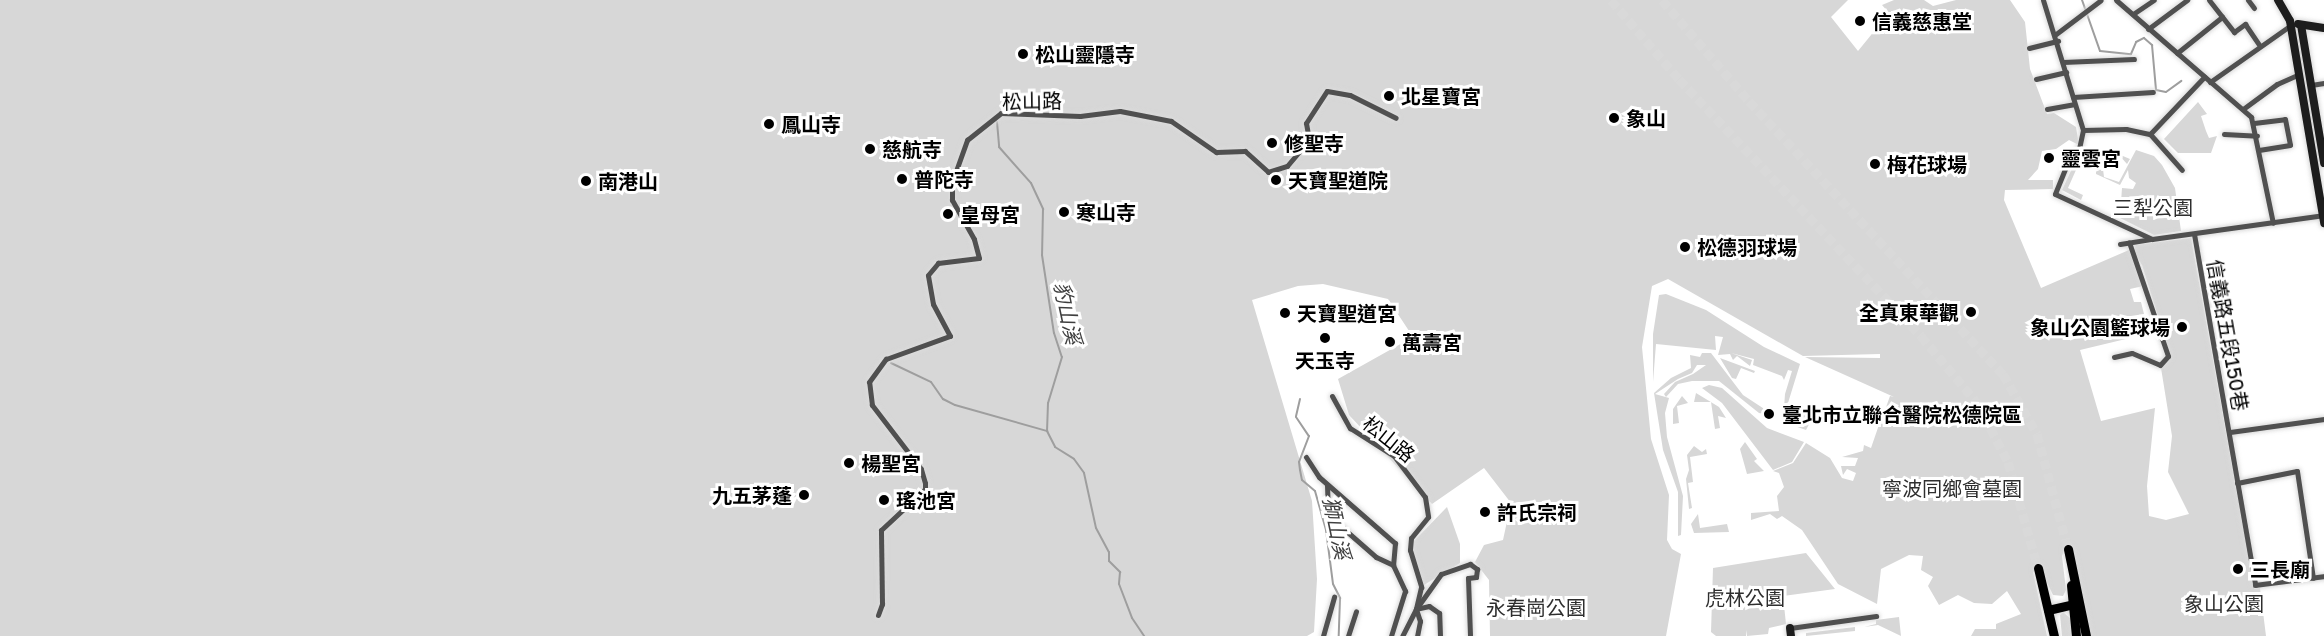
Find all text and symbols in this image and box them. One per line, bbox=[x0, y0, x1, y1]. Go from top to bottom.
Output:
place label: 信義慈惠堂 bbox=[1872, 9, 1972, 33]
marker: 信義慈惠堂 bbox=[1853, 14, 1867, 28]
place label: 松山靈隱寺 bbox=[1035, 42, 1135, 66]
marker: 松山靈隱寺 bbox=[1016, 47, 1030, 61]
place label: 北星寶宮 bbox=[1401, 84, 1481, 108]
street label: 松山路 bbox=[1002, 88, 1062, 114]
marker: 北星寶宮 bbox=[1382, 89, 1396, 103]
place label: 象山 bbox=[1626, 106, 1666, 130]
marker: 象山 bbox=[1607, 111, 1621, 125]
place label: 鳳山寺 bbox=[781, 112, 841, 136]
marker: 鳳山寺 bbox=[762, 117, 776, 131]
place label: 修聖寺 bbox=[1284, 131, 1344, 155]
marker: 修聖寺 bbox=[1265, 136, 1279, 150]
place label: 慈航寺 bbox=[882, 137, 942, 161]
marker: 慈航寺 bbox=[863, 142, 877, 156]
place label: 靈雲宮 bbox=[2061, 146, 2121, 170]
marker: 靈雲宮 bbox=[2042, 151, 2056, 165]
place label: 梅花球場 bbox=[1887, 152, 1967, 176]
marker: 梅花球場 bbox=[1868, 157, 1882, 171]
place label: 普陀寺 bbox=[914, 167, 974, 191]
place label: 天寶聖道院 bbox=[1288, 168, 1388, 192]
place label: 南港山 bbox=[598, 169, 658, 193]
marker: 普陀寺 bbox=[895, 172, 909, 186]
marker: 天寶聖道院 bbox=[1269, 173, 1283, 187]
marker: 南港山 bbox=[579, 174, 593, 188]
park label: 三犁公園 bbox=[2113, 195, 2193, 219]
place label: 寒山寺 bbox=[1076, 200, 1136, 224]
place label: 皇母宮 bbox=[960, 202, 1020, 226]
marker: 寒山寺 bbox=[1057, 205, 1071, 219]
marker: 皇母宮 bbox=[941, 207, 955, 221]
place label: 松德羽球場 bbox=[1697, 235, 1797, 259]
marker: 松德羽球場 bbox=[1678, 240, 1692, 254]
street label: 信義路五段150巷 bbox=[2203, 257, 2253, 413]
water label: 豹山溪 bbox=[1049, 280, 1087, 346]
place label: 全真東華觀 bbox=[1859, 300, 1959, 324]
place label: 天寶聖道宮 bbox=[1297, 301, 1397, 325]
marker: 全真東華觀 bbox=[1964, 305, 1978, 319]
marker: 天寶聖道宮 bbox=[1278, 306, 1292, 320]
place label: 象山公園籃球場 bbox=[2030, 315, 2170, 339]
marker: 象山公園籃球場 bbox=[2175, 320, 2189, 334]
place label: 萬壽宮 bbox=[1402, 330, 1462, 354]
marker: 天玉寺 bbox=[1318, 331, 1332, 345]
marker: 萬壽宮 bbox=[1383, 335, 1397, 349]
place label: 天玉寺 bbox=[1295, 348, 1355, 372]
place label: 臺北市立聯合醫院松德院區 bbox=[1782, 402, 2022, 426]
marker: 臺北市立聯合醫院松德院區 bbox=[1760, 405, 1778, 423]
street label: 松山路 bbox=[1358, 411, 1420, 467]
place label: 楊聖宮 bbox=[861, 451, 921, 475]
marker: 楊聖宮 bbox=[842, 456, 856, 470]
park label: 寧波同鄉會墓園 bbox=[1882, 476, 2022, 500]
place label: 九五茅蓬 bbox=[712, 483, 792, 507]
marker: 九五茅蓬 bbox=[797, 488, 811, 502]
place label: 瑤池宮 bbox=[896, 488, 956, 512]
marker: 瑤池宮 bbox=[877, 493, 891, 507]
water label: 獅山溪 bbox=[1318, 495, 1356, 561]
place label: 許氏宗祠 bbox=[1497, 500, 1577, 524]
marker: 許氏宗祠 bbox=[1478, 505, 1492, 519]
place label: 三長廟 bbox=[2250, 557, 2310, 581]
marker: 三長廟 bbox=[2231, 562, 2245, 576]
park label: 虎林公園 bbox=[1705, 585, 1785, 609]
park label: 象山公園 bbox=[2184, 591, 2264, 615]
park label: 永春崗公園 bbox=[1486, 595, 1586, 619]

